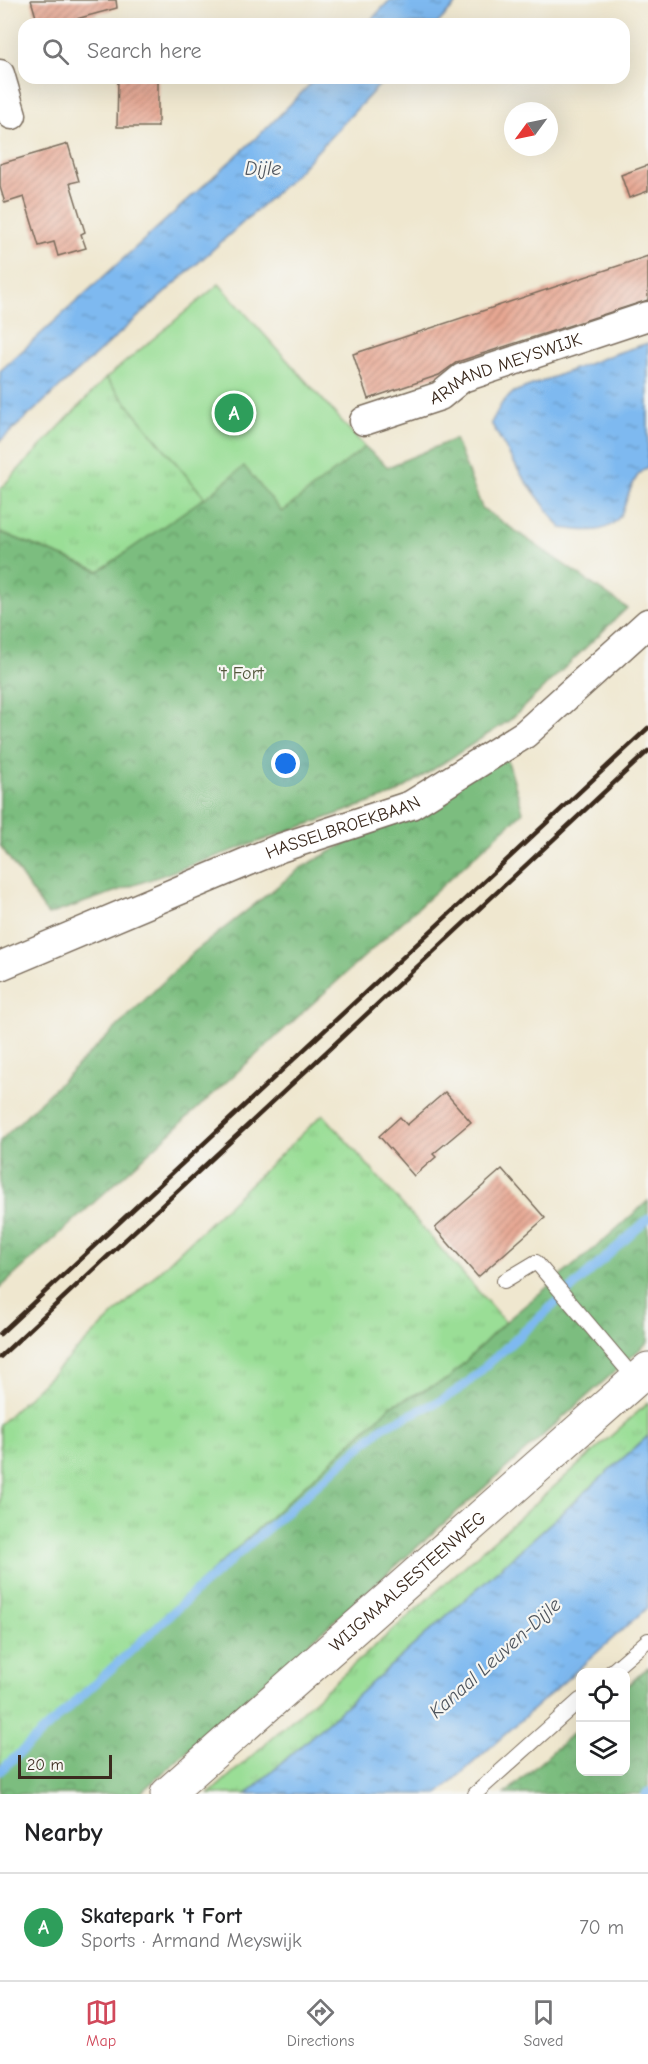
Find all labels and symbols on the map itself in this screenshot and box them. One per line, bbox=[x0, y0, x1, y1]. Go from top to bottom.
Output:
north arrow bbox=[504, 102, 558, 156]
water label: Dijle bbox=[245, 157, 281, 180]
street label: ARMAND MEYSWIJK bbox=[427, 328, 584, 409]
pin: A bbox=[214, 390, 254, 436]
park label: 't Fort bbox=[218, 663, 265, 684]
your location bbox=[271, 749, 300, 778]
street label: HASSELBROEKBAAN bbox=[262, 791, 424, 863]
street label: WIJGMAALSESTEENWEG bbox=[325, 1507, 490, 1656]
water label: Kanaal Leuven-Dijle bbox=[425, 1593, 565, 1723]
scale bar bbox=[18, 1752, 112, 1780]

